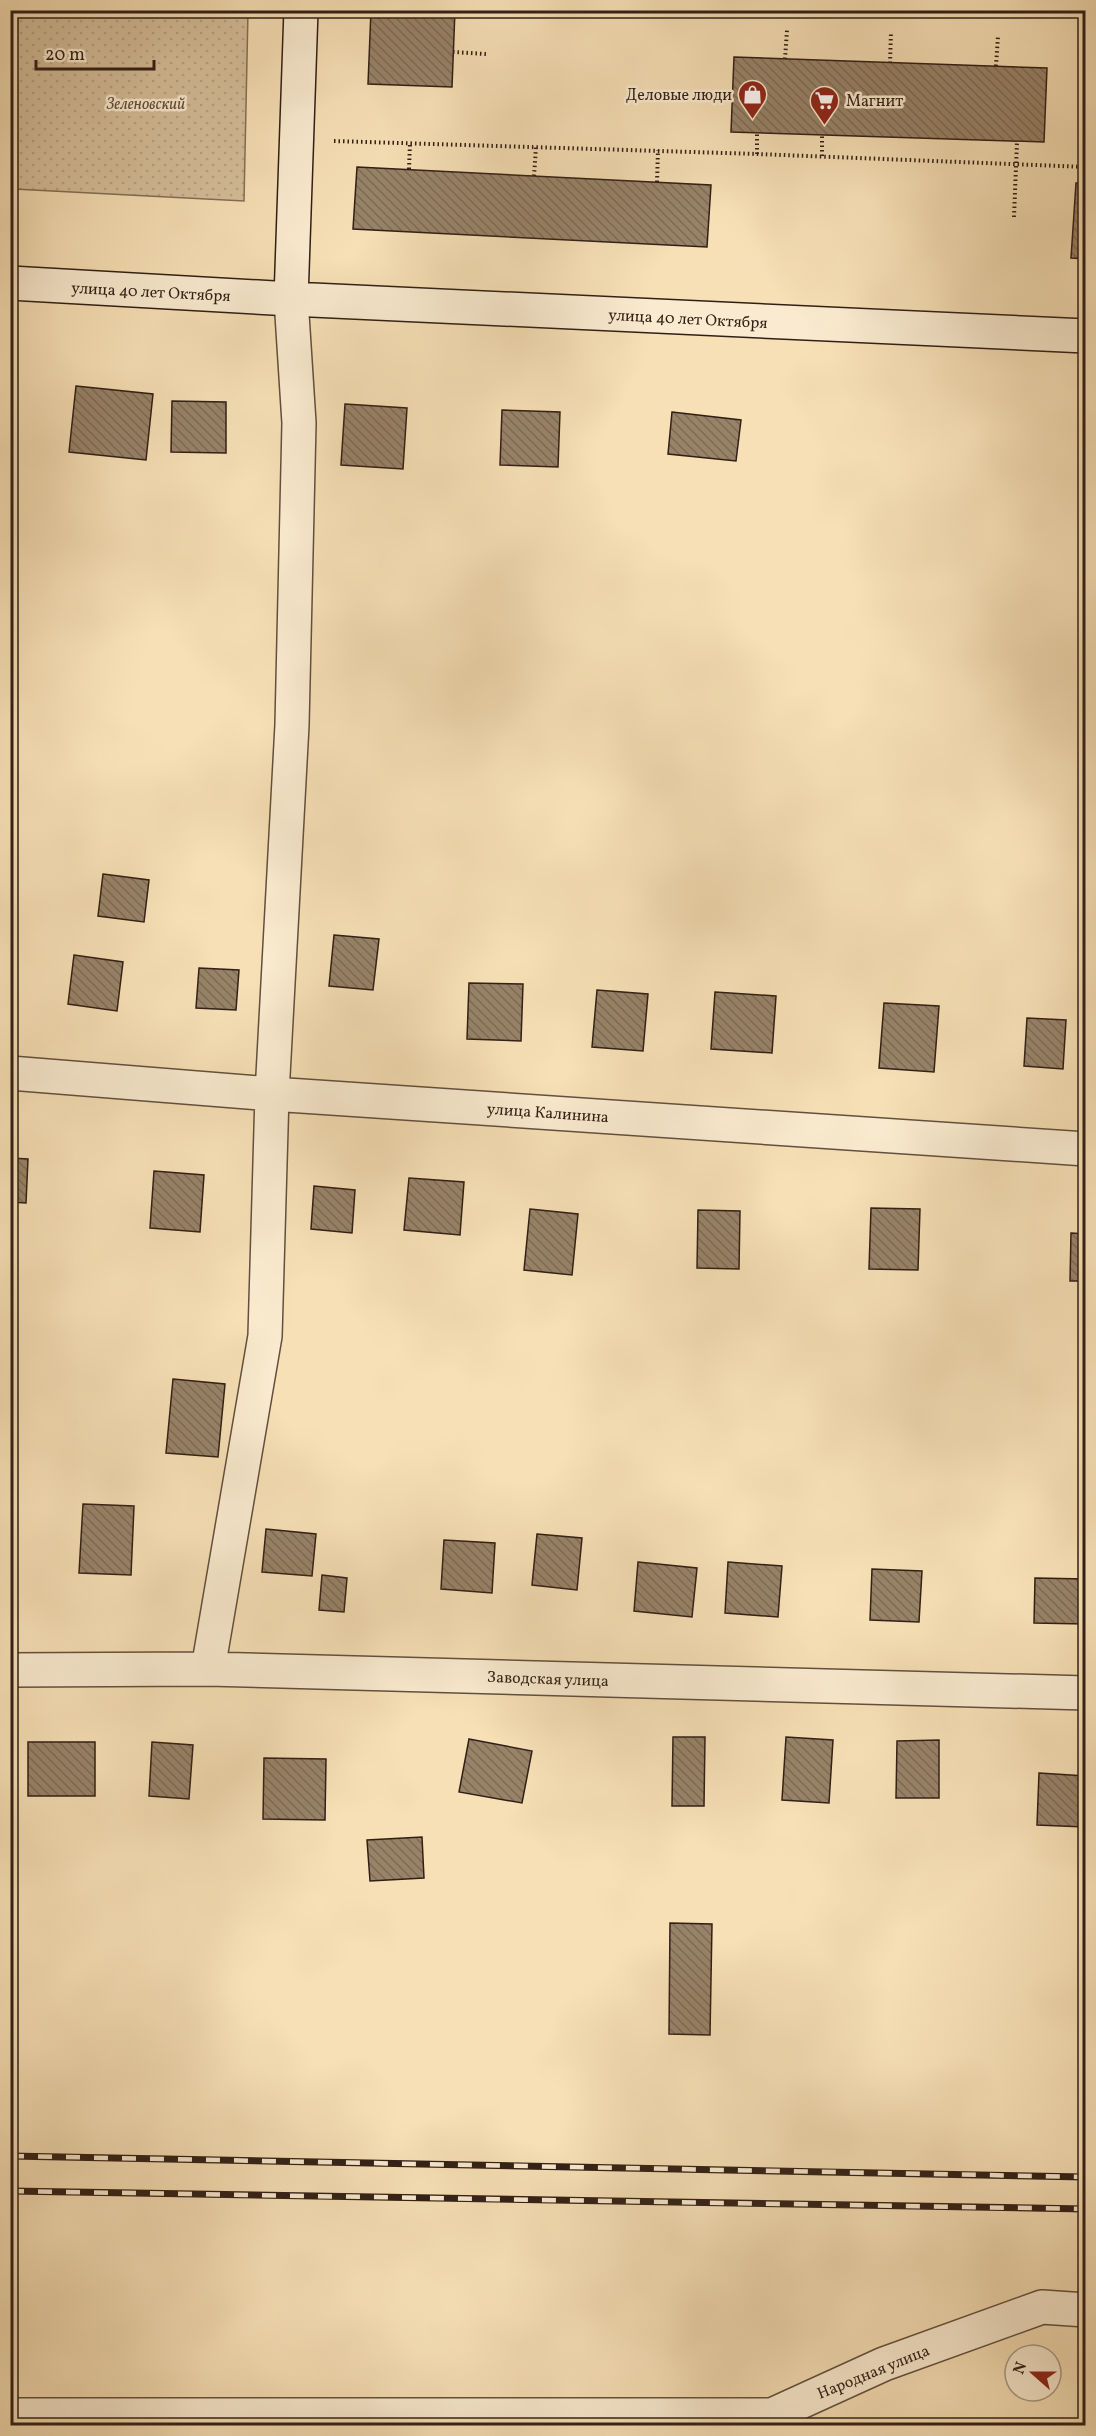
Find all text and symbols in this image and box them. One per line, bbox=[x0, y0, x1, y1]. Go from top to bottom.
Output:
scale bar bbox=[36, 33, 154, 71]
text: 20 m bbox=[45, 43, 85, 68]
shop icon: Деловые люди bbox=[737, 78, 769, 120]
supermarket icon: Магнит bbox=[809, 84, 841, 126]
place label: Деловые люди bbox=[626, 85, 732, 107]
place label: Магнит bbox=[846, 91, 903, 113]
park label: Зеленовский bbox=[106, 94, 185, 116]
street label: улица 40 лет Октября bbox=[71, 278, 231, 308]
street label: улица 40 лет Октября bbox=[608, 305, 768, 335]
street label: улица Калинина bbox=[486, 1099, 610, 1129]
street label: Заводская улица bbox=[487, 1667, 609, 1693]
street label: Народная улица bbox=[814, 2340, 933, 2405]
north arrow bbox=[1003, 2343, 1063, 2403]
text: N bbox=[1009, 2359, 1033, 2378]

